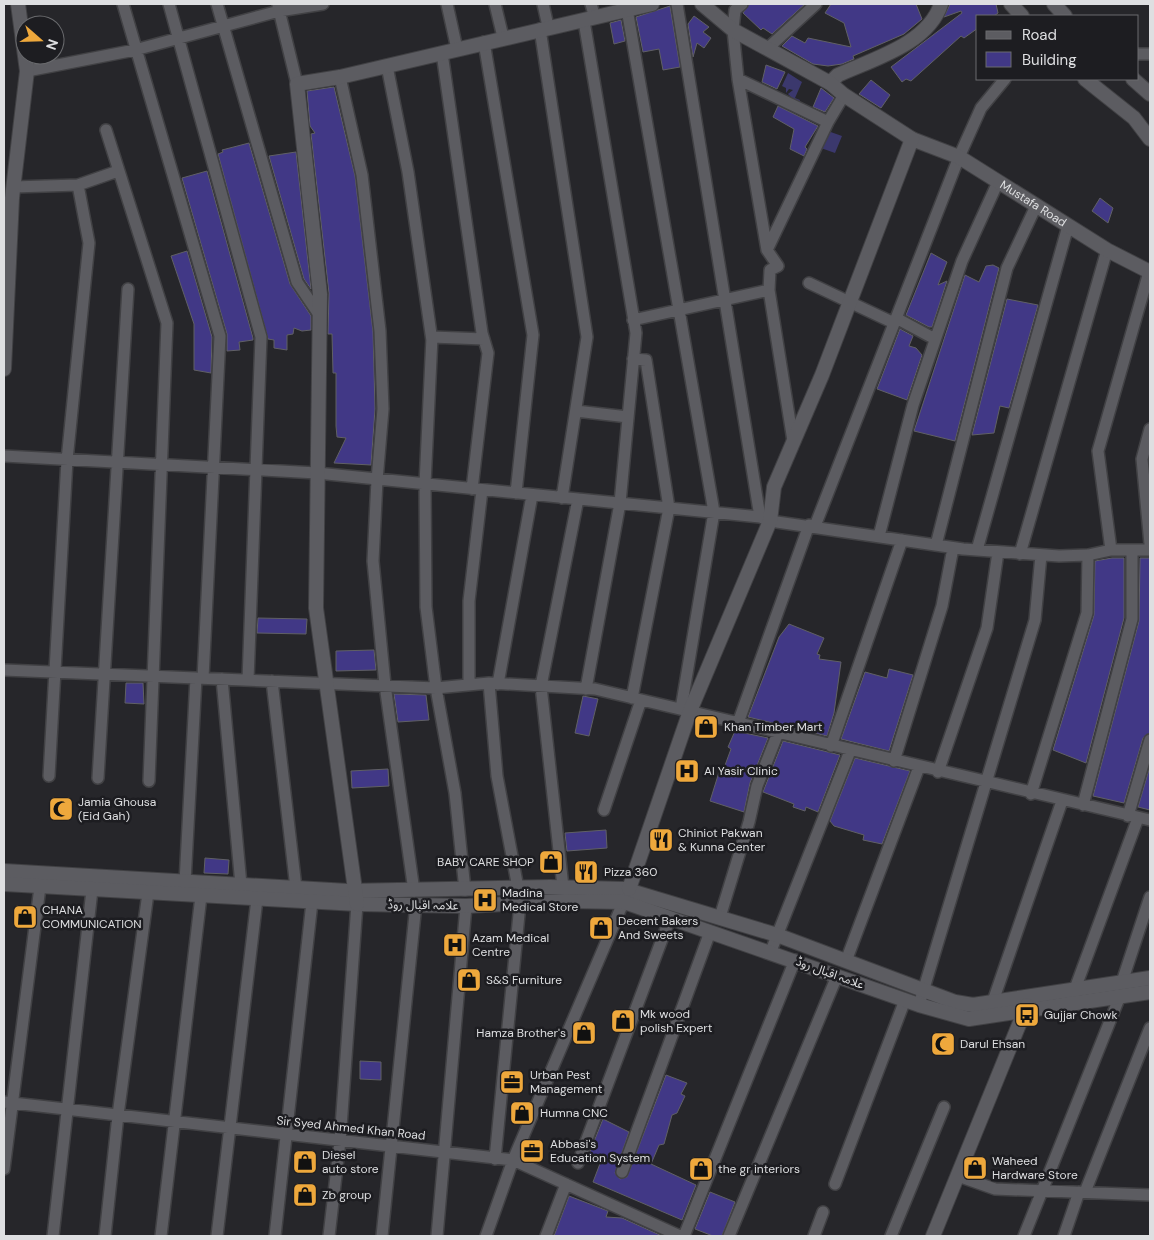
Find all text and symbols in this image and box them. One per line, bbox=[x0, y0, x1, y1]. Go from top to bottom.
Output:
north arrow bbox=[15, 15, 65, 65]
legend bbox=[976, 15, 1139, 80]
text: Road bbox=[1022, 25, 1057, 45]
text: N bbox=[42, 37, 62, 52]
text: Building bbox=[1022, 50, 1077, 70]
street label: Mustafa Road bbox=[997, 177, 1069, 231]
shop icon: Khan Timber Mart bbox=[693, 714, 719, 740]
place label: Khan Timber Mart bbox=[724, 719, 823, 735]
hospital icon: Al Yasir Clinic bbox=[674, 758, 700, 784]
place label: Al Yasir Clinic bbox=[704, 763, 778, 779]
place label: Jamia Ghousa (Eid Gah) bbox=[78, 794, 156, 824]
mosque icon: Jamia Ghousa (Eid Gah) bbox=[48, 796, 74, 822]
place label: Chiniot Pakwan & Kunna Center bbox=[678, 825, 766, 855]
restaurant icon: Chiniot Pakwan & Kunna Center bbox=[648, 827, 674, 853]
shop icon: BABY CARE SHOP bbox=[538, 849, 564, 875]
place label: BABY CARE SHOP bbox=[437, 854, 534, 870]
restaurant icon: Pizza 360 bbox=[573, 859, 599, 885]
place label: Pizza 360 bbox=[604, 864, 657, 880]
place label: Madina Medical Store bbox=[502, 885, 578, 915]
hospital icon: Madina Medical Store bbox=[472, 887, 498, 913]
street label: علامہ اقبال روڈ bbox=[387, 896, 459, 914]
place label: CHANA COMMUNICATION bbox=[42, 902, 142, 932]
shop icon: CHANA COMMUNICATION bbox=[12, 904, 38, 930]
place label: Decent Bakers And Sweets bbox=[618, 913, 698, 943]
shop icon: Decent Bakers And Sweets bbox=[588, 915, 614, 941]
place label: Azam Medical Centre bbox=[472, 930, 549, 960]
hospital icon: Azam Medical Centre bbox=[442, 932, 468, 958]
street label: علامہ اقبال روڈ bbox=[794, 953, 866, 993]
shop icon: S&S Furniture bbox=[456, 967, 482, 993]
place label: S&S Furniture bbox=[486, 972, 562, 988]
bus stop icon: Gujjar Chowk bbox=[1014, 1002, 1040, 1028]
place label: Mk wood polish Expert bbox=[640, 1006, 713, 1036]
place label: Gujjar Chowk bbox=[1044, 1007, 1118, 1023]
shop icon: Mk wood polish Expert bbox=[610, 1008, 636, 1034]
shop icon: Hamza Brother's bbox=[571, 1020, 597, 1046]
place label: Hamza Brother's bbox=[476, 1025, 566, 1041]
mosque icon: Darul Ehsan bbox=[930, 1031, 956, 1057]
place label: Darul Ehsan bbox=[960, 1036, 1025, 1052]
place label: Urban Pest Management bbox=[530, 1067, 603, 1097]
office icon: Urban Pest Management bbox=[499, 1069, 525, 1095]
shop icon: Humna CNC bbox=[509, 1100, 535, 1126]
place label: Humna CNC bbox=[540, 1105, 608, 1121]
street label: Sir Syed Ahmed Khan Road bbox=[276, 1112, 426, 1144]
place label: Abbasi's Education System bbox=[550, 1136, 650, 1166]
office icon: Abbasi's Education System bbox=[519, 1138, 545, 1164]
place label: Diesel auto store bbox=[322, 1147, 379, 1177]
shop icon: Diesel auto store bbox=[292, 1149, 318, 1175]
place label: Waheed Hardware Store bbox=[992, 1153, 1078, 1183]
shop icon: Waheed Hardware Store bbox=[962, 1155, 988, 1181]
shop icon: the gr interiors bbox=[688, 1156, 714, 1182]
place label: the gr interiors bbox=[718, 1161, 800, 1177]
shop icon: Zb group bbox=[292, 1182, 318, 1208]
place label: Zb group bbox=[322, 1187, 372, 1203]

